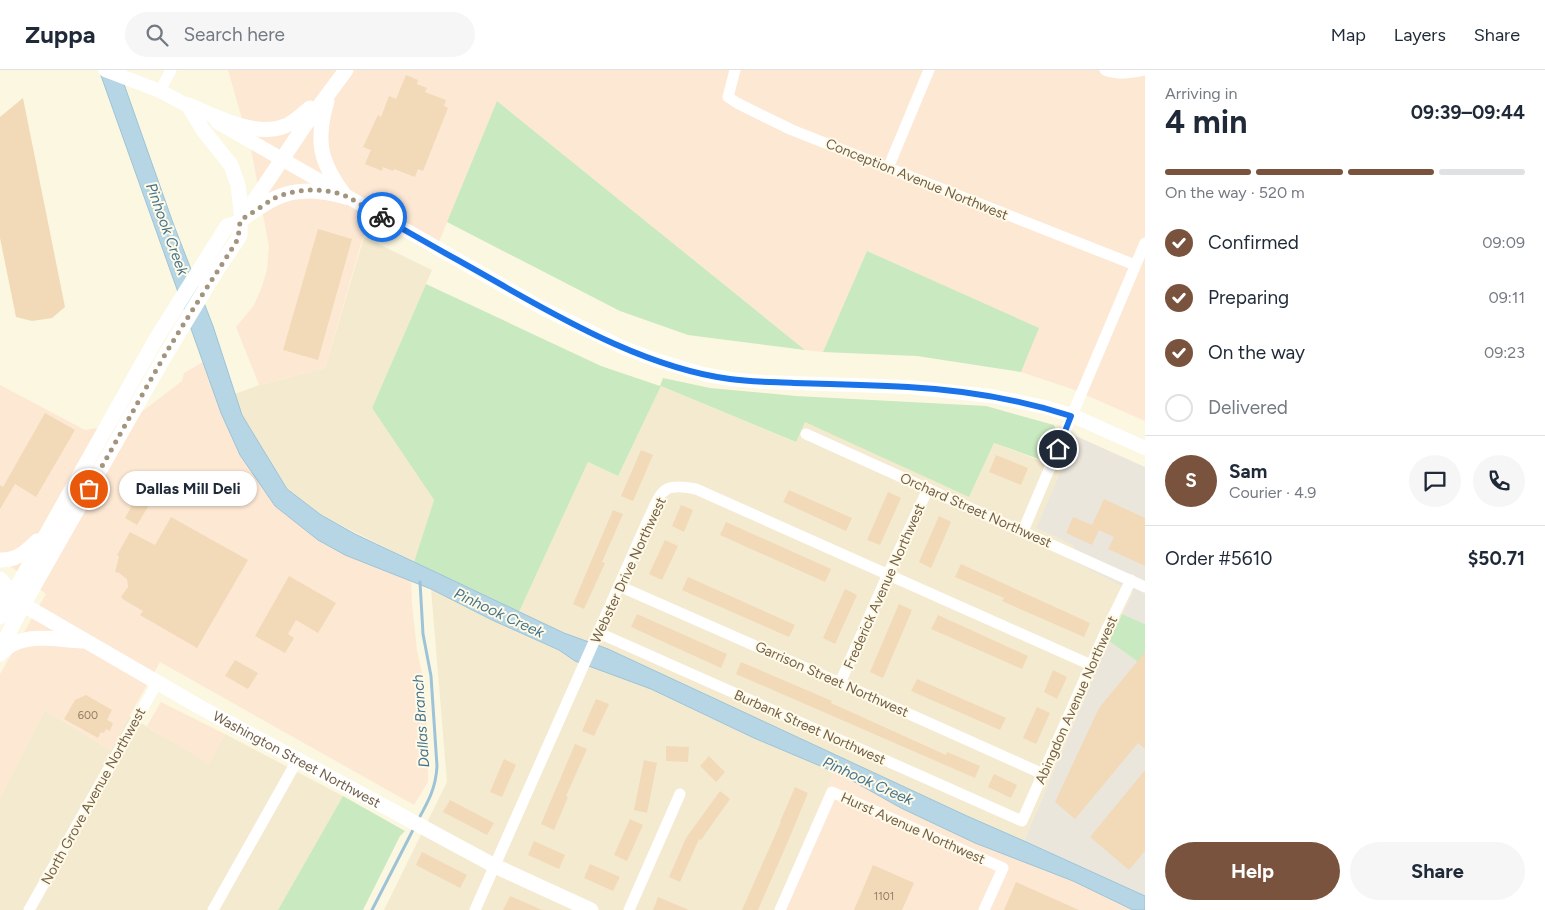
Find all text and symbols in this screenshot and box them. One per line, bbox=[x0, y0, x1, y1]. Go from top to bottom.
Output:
search box bbox=[125, 12, 475, 57]
text: Zuppa bbox=[25, 20, 95, 49]
icon: search bbox=[143, 21, 171, 49]
text: Search here bbox=[183, 23, 285, 46]
text: Map bbox=[1331, 24, 1366, 46]
text: Layers bbox=[1394, 24, 1446, 46]
text: Share bbox=[1474, 24, 1520, 46]
text: Arriving in bbox=[1165, 84, 1237, 103]
text: 09:39–09:44 bbox=[1411, 101, 1525, 124]
text: 4 min bbox=[1165, 103, 1247, 141]
street label: Conception Avenue Northwest bbox=[823, 135, 1010, 224]
water label: Pinhook Creek bbox=[142, 180, 192, 278]
text: On the way · 520 m bbox=[1165, 183, 1305, 202]
courier bbox=[357, 192, 407, 242]
icon: bike bbox=[368, 203, 396, 231]
icon: check bbox=[1165, 229, 1193, 257]
text: Confirmed bbox=[1208, 231, 1299, 254]
text: 09:09 bbox=[1482, 233, 1525, 252]
icon: check bbox=[1165, 284, 1193, 312]
text: Preparing bbox=[1208, 286, 1289, 309]
text: 09:11 bbox=[1488, 288, 1525, 307]
icon: check bbox=[1165, 339, 1193, 367]
text: On the way bbox=[1208, 341, 1305, 364]
text: 09:23 bbox=[1484, 343, 1525, 362]
text: Delivered bbox=[1208, 396, 1288, 419]
pin bbox=[1037, 428, 1079, 470]
icon: home bbox=[1044, 435, 1072, 463]
button: chat bbox=[1409, 455, 1461, 507]
button: phone bbox=[1473, 455, 1525, 507]
text: Sam bbox=[1229, 460, 1267, 483]
pin bbox=[68, 468, 110, 510]
street label: Orchard Street Northwest bbox=[897, 469, 1054, 552]
text: S bbox=[1185, 469, 1197, 492]
callout: Dallas Mill Deli bbox=[119, 472, 256, 506]
icon: bag bbox=[75, 475, 103, 503]
text: Dallas Mill Deli bbox=[135, 479, 241, 498]
text: Courier · 4.9 bbox=[1229, 483, 1316, 502]
street label: Webster Drive Northwest bbox=[587, 495, 670, 646]
street label: Frederick Avenue Northwest bbox=[840, 501, 929, 672]
text: Order #5610 bbox=[1165, 547, 1272, 570]
text: $50.71 bbox=[1468, 547, 1525, 570]
water label: Pinhook Creek bbox=[451, 584, 547, 642]
street label: Abingdon Avenue Northwest bbox=[1032, 613, 1121, 787]
street label: Garrison Street Northwest bbox=[753, 638, 911, 721]
water label: Dallas Branch bbox=[409, 674, 433, 768]
street label: Burbank Street Northwest bbox=[731, 686, 888, 769]
street label: North Grove Avenue Northwest bbox=[38, 705, 149, 888]
street label: Washington Street Northwest bbox=[210, 708, 383, 812]
house number: 600 bbox=[78, 709, 98, 722]
water label: Pinhook Creek bbox=[820, 753, 917, 809]
street label: Hurst Avenue Northwest bbox=[838, 789, 988, 868]
button: Help bbox=[1165, 842, 1340, 900]
button: Share bbox=[1350, 842, 1525, 900]
house number: 1101 bbox=[874, 890, 894, 903]

